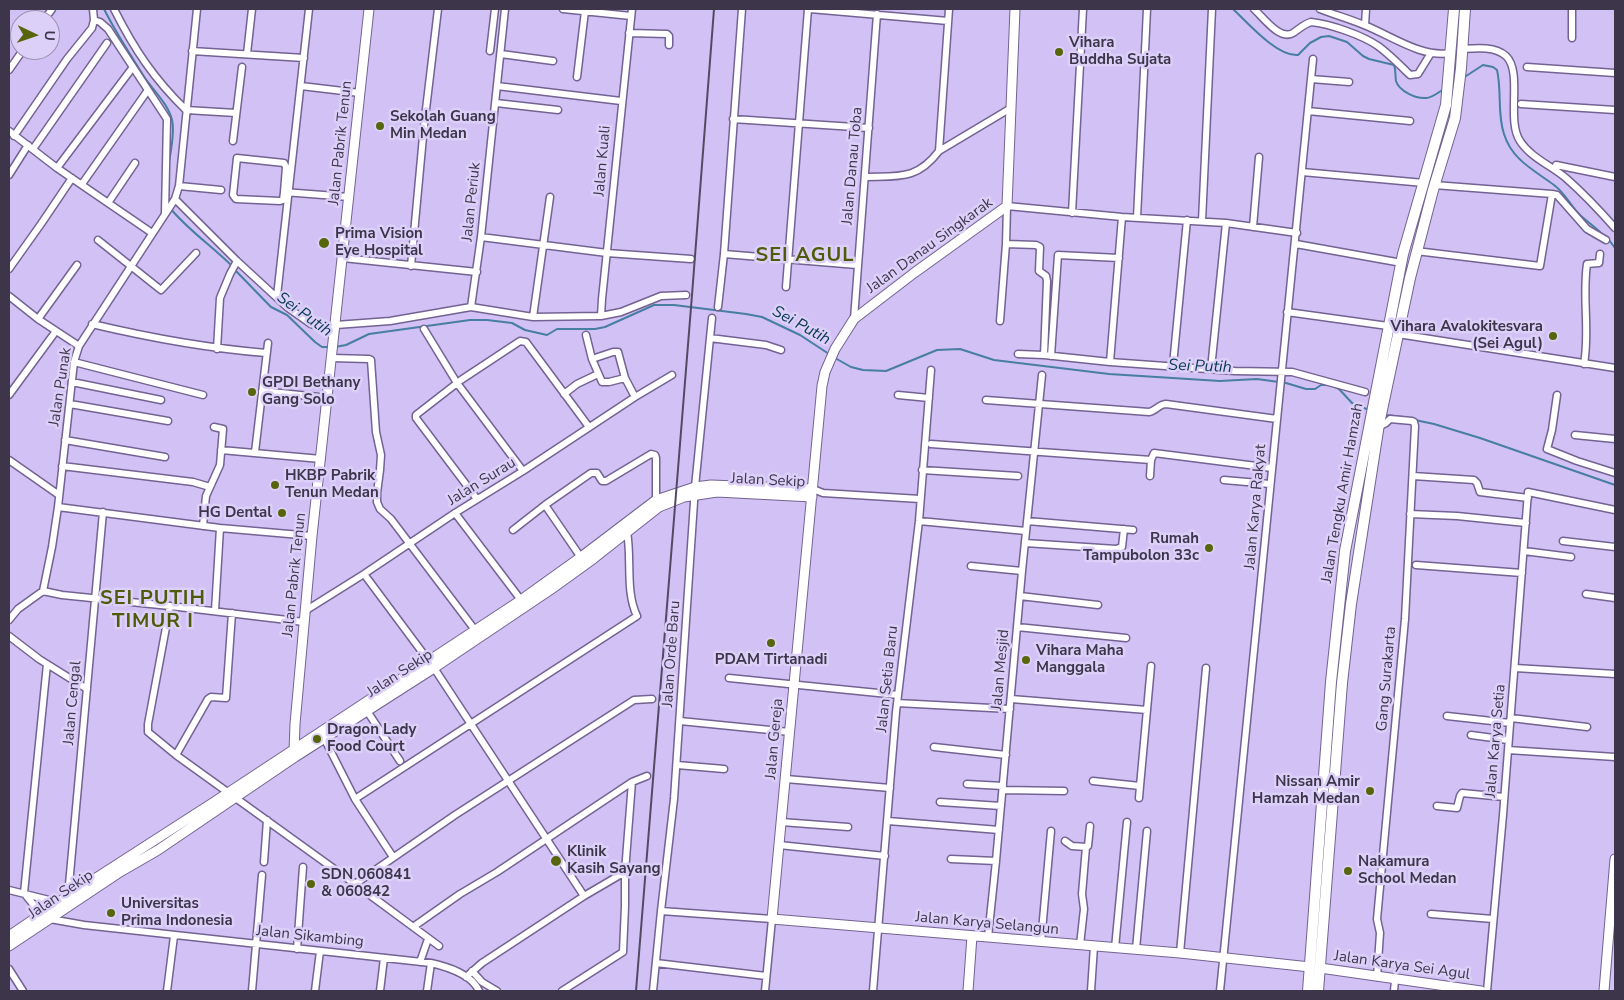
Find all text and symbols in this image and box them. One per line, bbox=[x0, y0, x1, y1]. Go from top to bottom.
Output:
north arrow bbox=[10, 10, 60, 60]
text: U bbox=[40, 30, 59, 41]
place label: Vihara Buddha Sujata bbox=[1069, 34, 1171, 69]
marker: Vihara Buddha Sujata bbox=[1053, 46, 1065, 58]
street label: Jalan Pabrik Tenun bbox=[326, 80, 356, 206]
street label: Jalan Danau Toba bbox=[839, 106, 867, 226]
place label: Sekolah Guang Min Medan bbox=[390, 108, 496, 143]
marker: Sekolah Guang Min Medan bbox=[374, 120, 386, 132]
street label: Jalan Kuali bbox=[591, 125, 615, 197]
street label: Jalan Periuk bbox=[459, 162, 485, 242]
street label: Jalan Danau Singkarak bbox=[863, 194, 997, 298]
place label: Prima Vision Eye Hospital bbox=[335, 225, 423, 260]
marker: Prima Vision Eye Hospital bbox=[317, 236, 331, 250]
district label: SEI AGUL bbox=[755, 244, 855, 268]
water label: Sei Putih bbox=[273, 289, 335, 341]
water label: Sei Putih bbox=[769, 302, 833, 350]
place label: Vihara Avalokitesvara (Sei Agul) bbox=[1391, 318, 1543, 353]
marker: Vihara Avalokitesvara (Sei Agul) bbox=[1547, 330, 1559, 342]
street label: Jalan Punak bbox=[46, 346, 76, 428]
water label: Sei Putih bbox=[1168, 356, 1232, 378]
place label: GPDI Bethany Gang Solo bbox=[262, 374, 360, 409]
marker: GPDI Bethany Gang Solo bbox=[246, 386, 258, 398]
street label: Jalan Tengku Amir Hamzah bbox=[1318, 402, 1368, 584]
street label: Jalan Karya Rakyat bbox=[1242, 443, 1270, 571]
street label: Jalan Surau bbox=[445, 454, 519, 510]
place label: HKBP Pabrik Tenun Medan bbox=[285, 467, 379, 502]
street label: Jalan Sekip bbox=[730, 470, 806, 492]
marker: HKBP Pabrik Tenun Medan bbox=[269, 479, 281, 491]
place label: HG Dental bbox=[198, 504, 272, 522]
marker: HG Dental bbox=[276, 507, 288, 519]
street label: Jalan Pabrik Tenun bbox=[280, 512, 310, 638]
place label: Rumah Tampubolon 33c bbox=[1083, 530, 1199, 565]
marker: Rumah Tampubolon 33c bbox=[1203, 542, 1215, 554]
district label: SEI PUTIH TIMUR I bbox=[99, 587, 207, 634]
street label: Jalan Orde Baru bbox=[659, 600, 685, 708]
street label: Jalan Setia Baru bbox=[873, 625, 903, 733]
street label: Gang Surakarta bbox=[1373, 626, 1401, 732]
street label: Jalan Mesjid bbox=[988, 629, 1014, 711]
marker: PDAM Tirtanadi bbox=[765, 637, 777, 649]
place label: Vihara Maha Manggala bbox=[1036, 642, 1124, 677]
street label: Jalan Sekip bbox=[364, 646, 436, 702]
place label: PDAM Tirtanadi bbox=[715, 651, 827, 669]
marker: Vihara Maha Manggala bbox=[1020, 654, 1032, 666]
street label: Jalan Cengal bbox=[60, 660, 86, 746]
street label: Jalan Karya Setia bbox=[1482, 683, 1510, 799]
street label: Jalan Gereja bbox=[762, 698, 788, 780]
place label: Dragon Lady Food Court bbox=[327, 721, 416, 756]
marker: Dragon Lady Food Court bbox=[311, 733, 323, 745]
place label: Nissan Amir Hamzah Medan bbox=[1252, 773, 1360, 808]
marker: Nissan Amir Hamzah Medan bbox=[1364, 785, 1376, 797]
place label: Klinik Kasih Sayang bbox=[567, 843, 661, 878]
place label: Nakamura School Medan bbox=[1358, 853, 1457, 888]
marker: Klinik Kasih Sayang bbox=[549, 854, 563, 868]
marker: Nakamura School Medan bbox=[1342, 865, 1354, 877]
place label: SDN 060841 & 060842 bbox=[321, 866, 411, 901]
street label: Jalan Sekip bbox=[25, 867, 97, 923]
marker: SDN 060841 & 060842 bbox=[305, 878, 317, 890]
place label: Universitas Prima Indonesia bbox=[121, 895, 233, 930]
marker: Universitas Prima Indonesia bbox=[105, 907, 117, 919]
street label: Jalan Karya Selangun bbox=[915, 909, 1059, 939]
street label: Jalan Sikambing bbox=[255, 922, 365, 952]
street label: Jalan Karya Sei Agul bbox=[1333, 948, 1471, 984]

